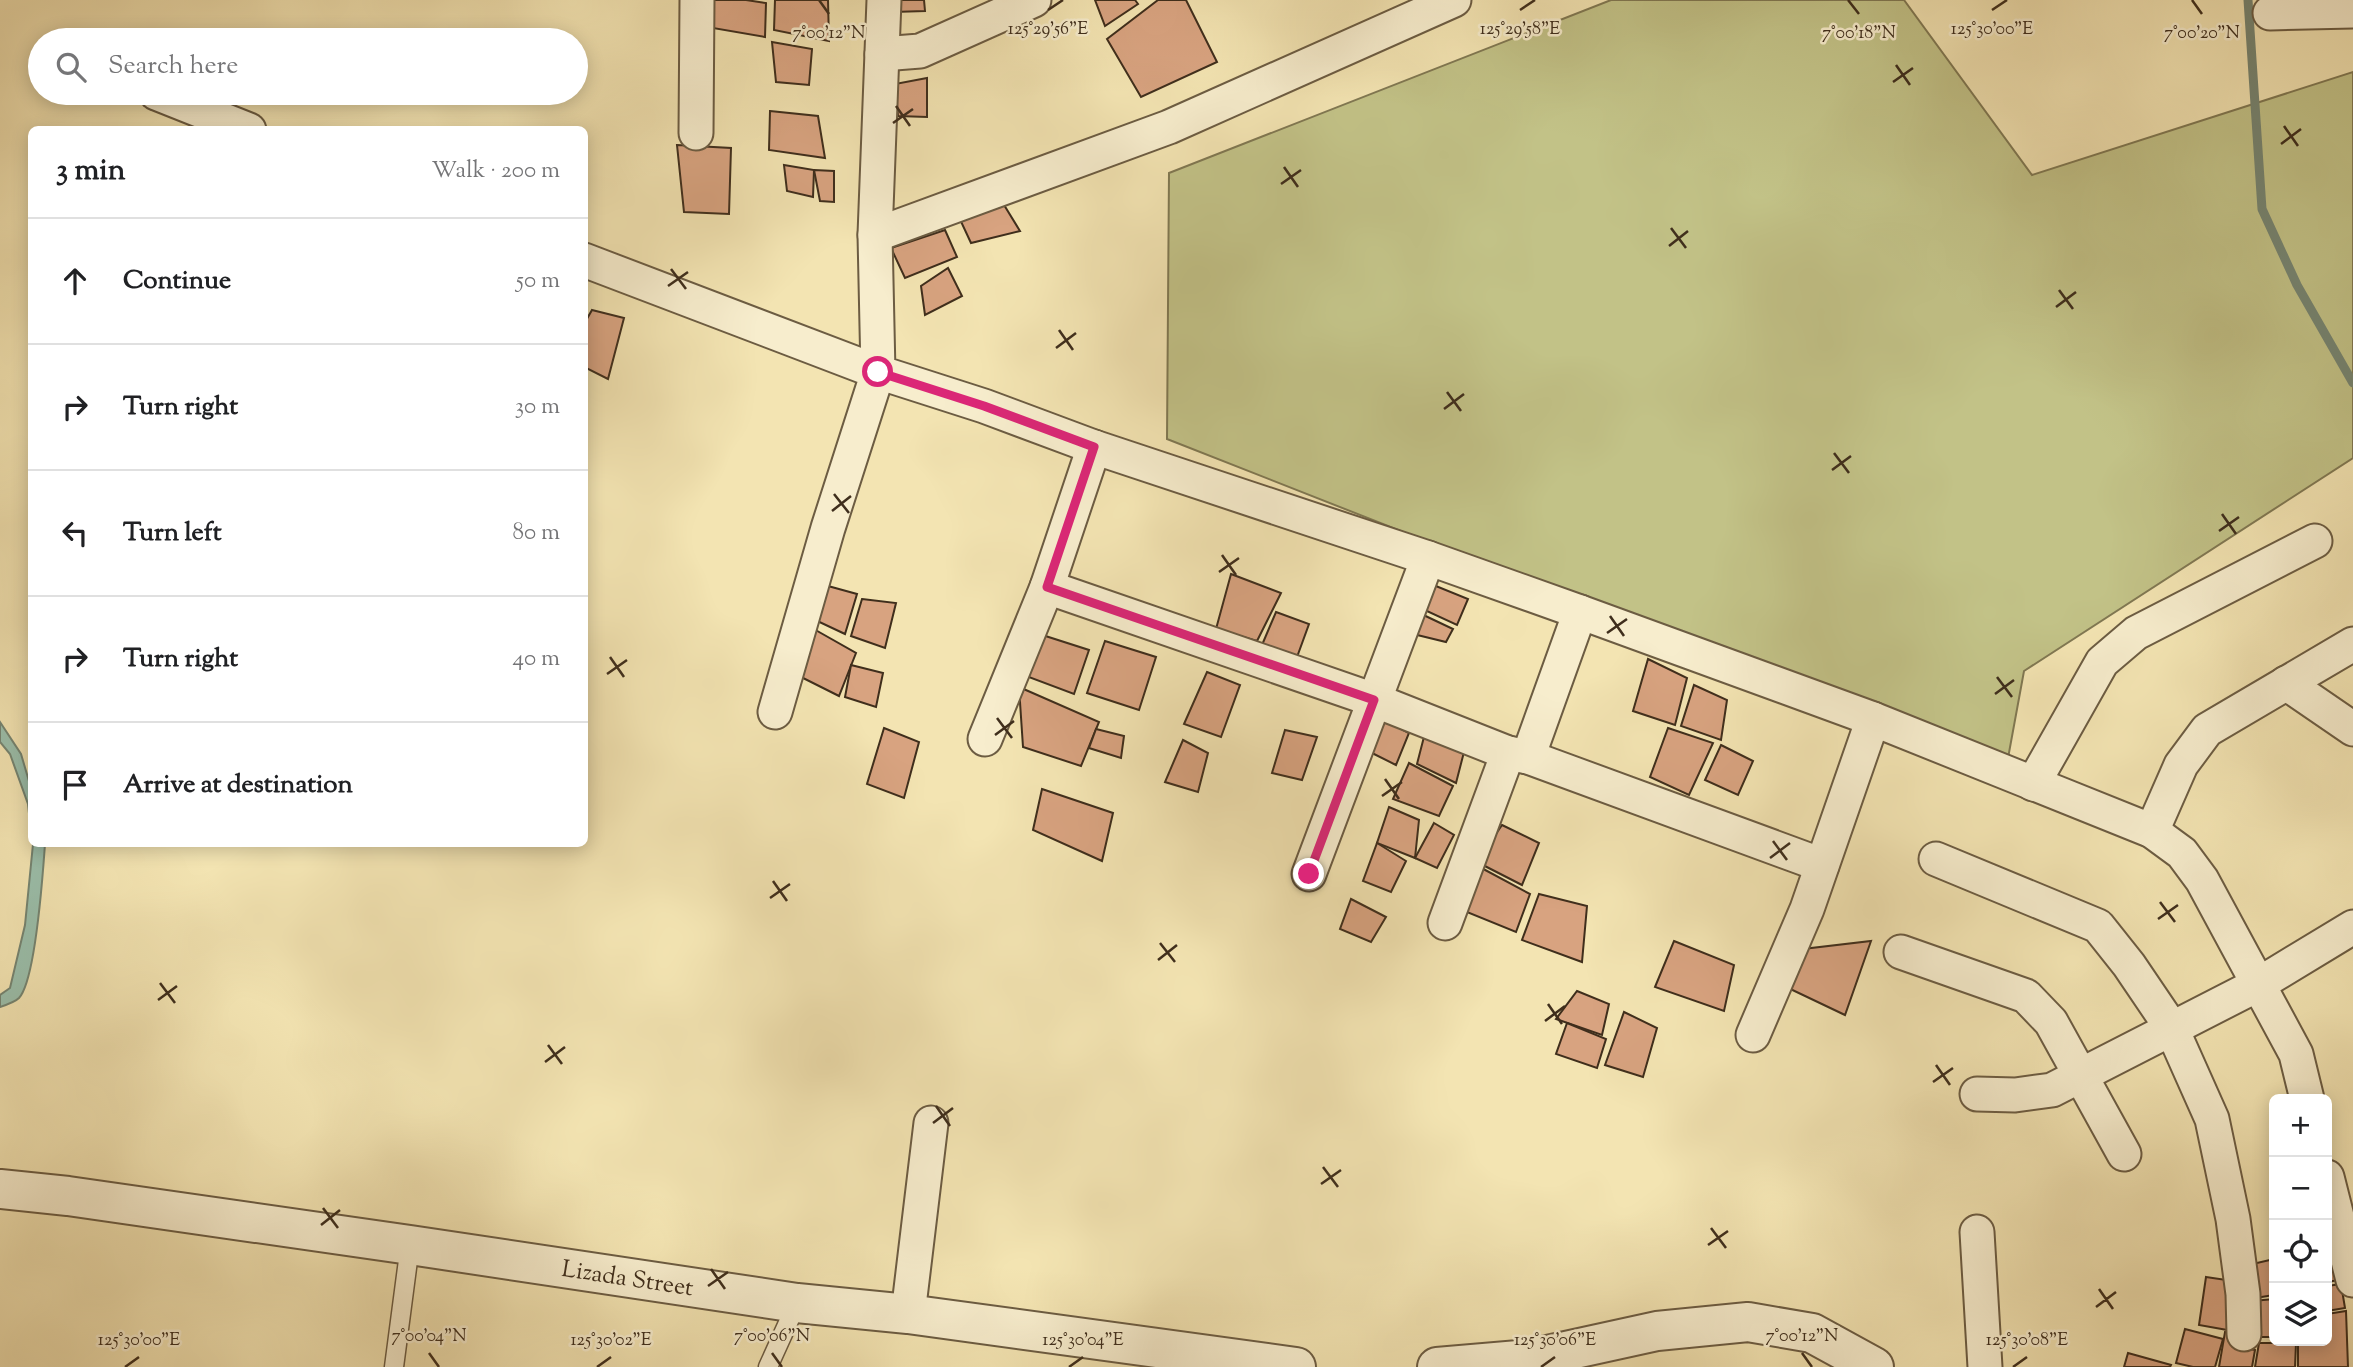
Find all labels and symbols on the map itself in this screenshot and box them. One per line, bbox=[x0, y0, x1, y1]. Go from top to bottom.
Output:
text: 125°29'56"E bbox=[1008, 17, 1088, 43]
text: 125°29'58"E bbox=[1480, 17, 1560, 43]
text: 125°30'00"E bbox=[1951, 17, 2033, 43]
text: 7°00'12"N bbox=[793, 21, 865, 47]
text: 7°00'18"N bbox=[1822, 21, 1896, 47]
text: 7°00'20"N bbox=[2164, 21, 2240, 47]
route start bbox=[862, 356, 893, 387]
route end bbox=[1293, 858, 1324, 889]
street label: Lizada Street bbox=[559, 1253, 696, 1306]
text: 7°00'04"N bbox=[391, 1324, 467, 1350]
text: 7°00'06"N bbox=[734, 1324, 810, 1350]
text: 7°00'12"N bbox=[1766, 1324, 1838, 1350]
text: 125°30'00"E bbox=[98, 1328, 180, 1354]
text: 125°30'02"E bbox=[570, 1328, 652, 1354]
text: 125°30'04"E bbox=[1042, 1328, 1124, 1354]
text: 125°30'06"E bbox=[1514, 1328, 1596, 1354]
text: 125°30'08"E bbox=[1986, 1328, 2068, 1354]

